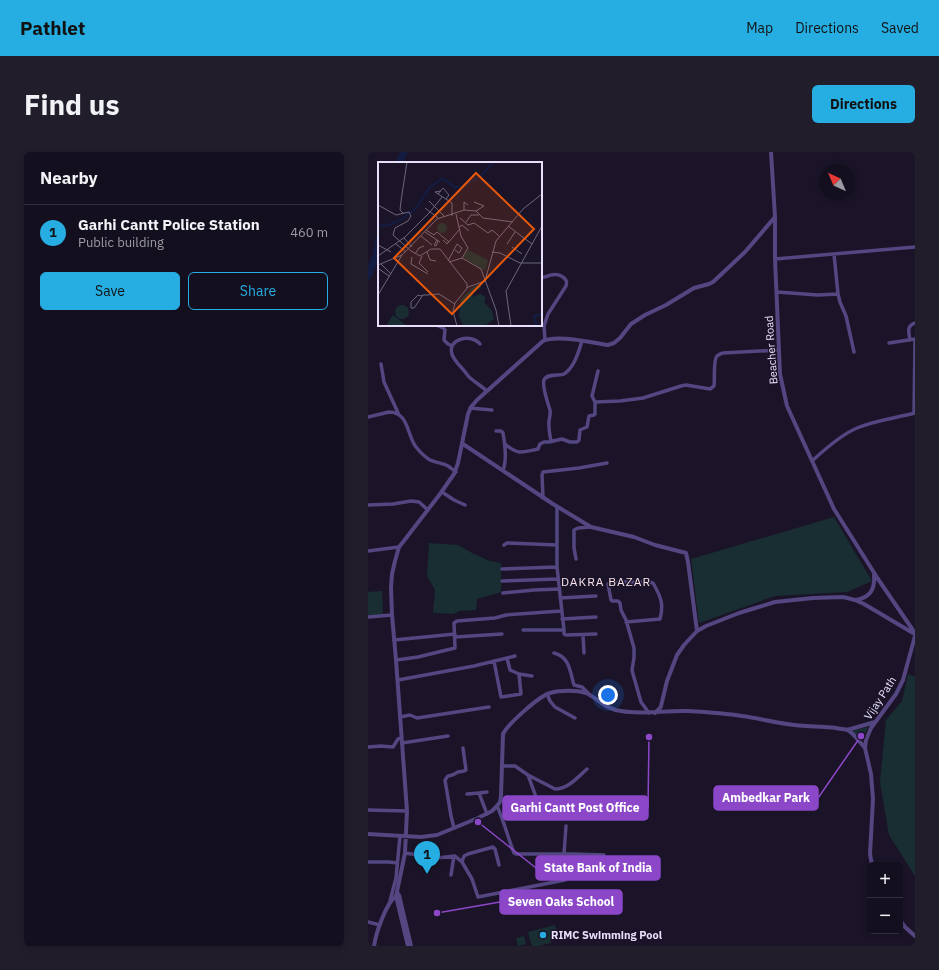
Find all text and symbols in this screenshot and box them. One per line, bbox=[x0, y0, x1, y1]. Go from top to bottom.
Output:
text: Pathlet bbox=[20, 16, 85, 40]
text: Map bbox=[746, 19, 773, 37]
text: Directions bbox=[795, 19, 859, 37]
text: Saved bbox=[881, 19, 919, 37]
button: Directions bbox=[812, 85, 915, 123]
text: Find us bbox=[24, 86, 120, 123]
inset map bbox=[378, 162, 542, 326]
north arrow bbox=[819, 164, 855, 200]
text: Nearby bbox=[40, 167, 98, 189]
text: Garhi Cantt Police Station bbox=[78, 215, 260, 234]
text: 1 bbox=[49, 224, 57, 241]
text: 460 m bbox=[290, 224, 328, 241]
text: Public building bbox=[78, 234, 164, 251]
button: Save bbox=[40, 272, 180, 310]
button: Share bbox=[188, 272, 328, 310]
street label: Beacher Road bbox=[762, 315, 780, 385]
district label: DAKRA BAZAR bbox=[561, 574, 651, 589]
street label: Vijay Path bbox=[861, 674, 899, 722]
your location bbox=[598, 685, 618, 705]
callout: Ambedkar Park bbox=[714, 786, 818, 810]
text: Ambedkar Park bbox=[722, 790, 810, 805]
callout: Garhi Cantt Post Office bbox=[503, 796, 648, 820]
text: Garhi Cantt Post Office bbox=[511, 800, 640, 815]
pin: 1 bbox=[414, 841, 440, 874]
callout: State Bank of India bbox=[536, 856, 660, 880]
text: State Bank of India bbox=[544, 860, 652, 875]
map controls bbox=[867, 862, 903, 934]
button: + bbox=[867, 862, 903, 898]
callout: Seven Oaks School bbox=[500, 890, 622, 914]
text: Seven Oaks School bbox=[508, 894, 615, 909]
button: − bbox=[867, 898, 903, 934]
place label: RIMC Swimming Pool bbox=[551, 928, 663, 942]
marker: RIMC Swimming Pool bbox=[538, 930, 548, 940]

